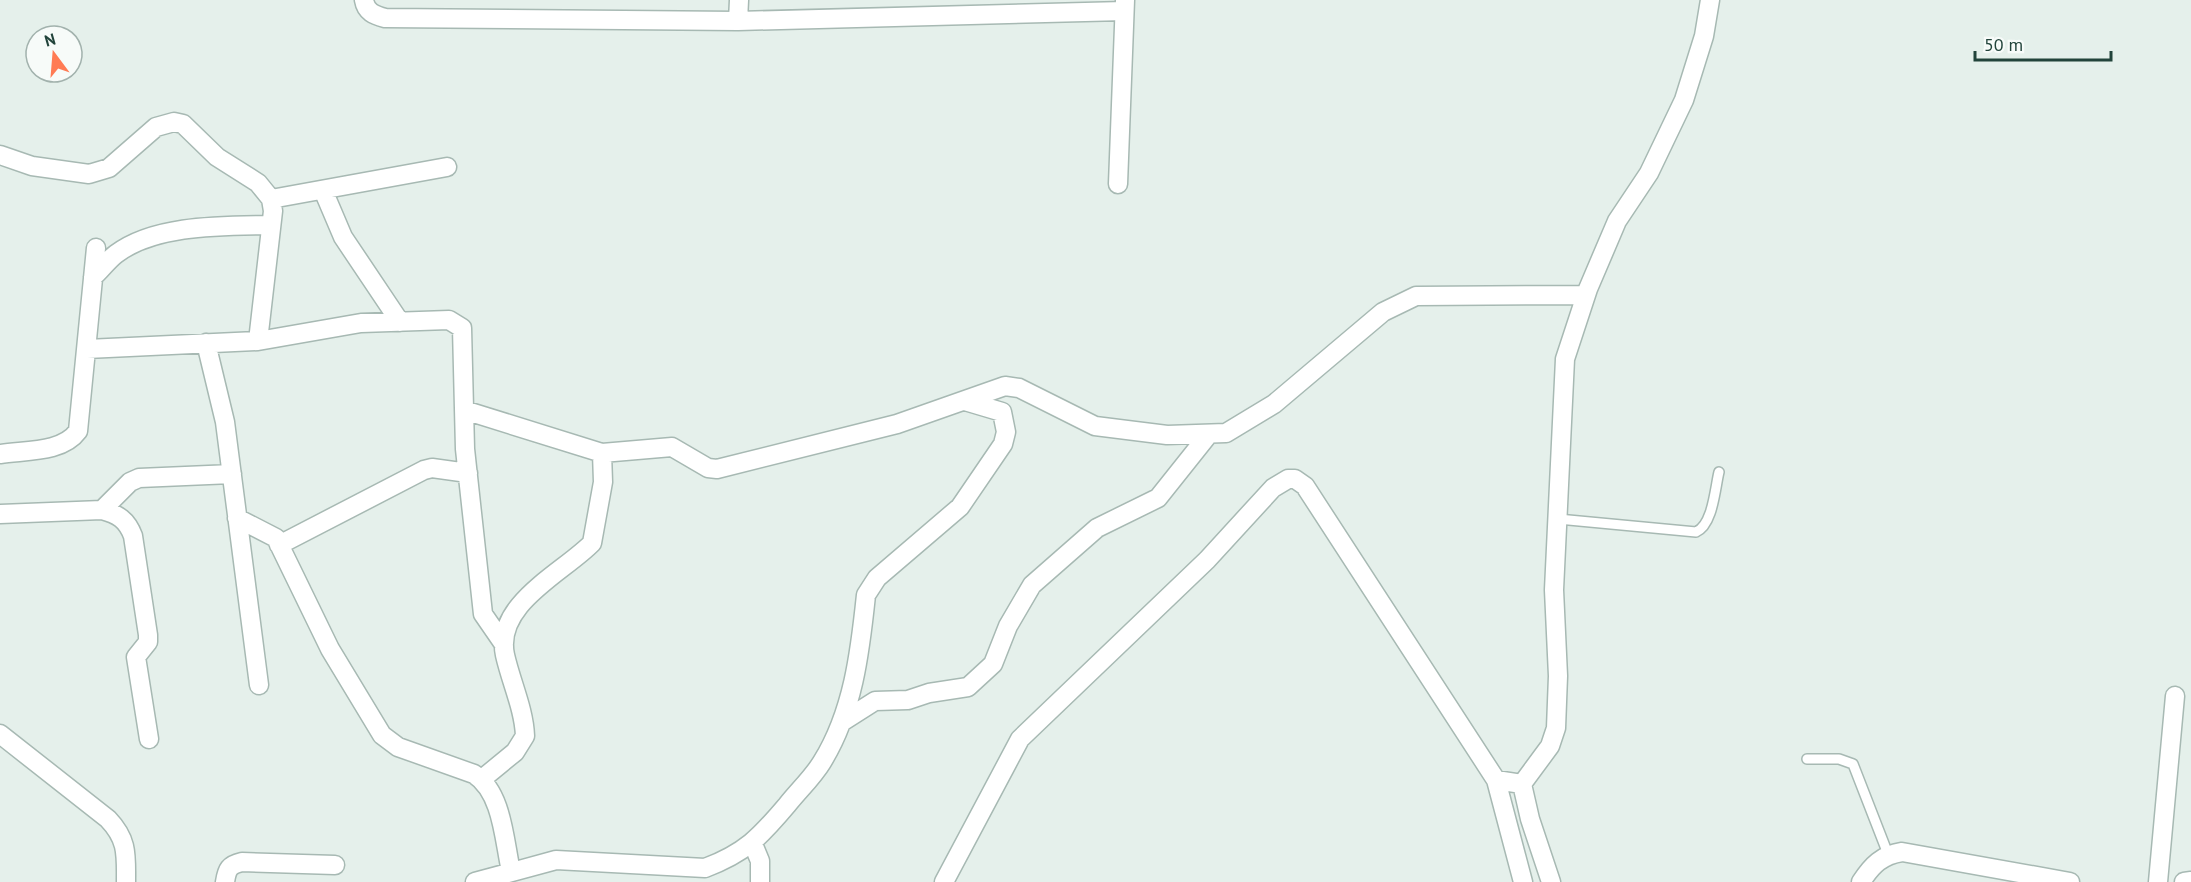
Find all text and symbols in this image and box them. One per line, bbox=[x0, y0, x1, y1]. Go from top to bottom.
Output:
north arrow bbox=[24, 24, 84, 84]
scale bar bbox=[1975, 24, 2112, 62]
text: N bbox=[42, 29, 58, 51]
text: 50 m bbox=[1984, 33, 2023, 56]

